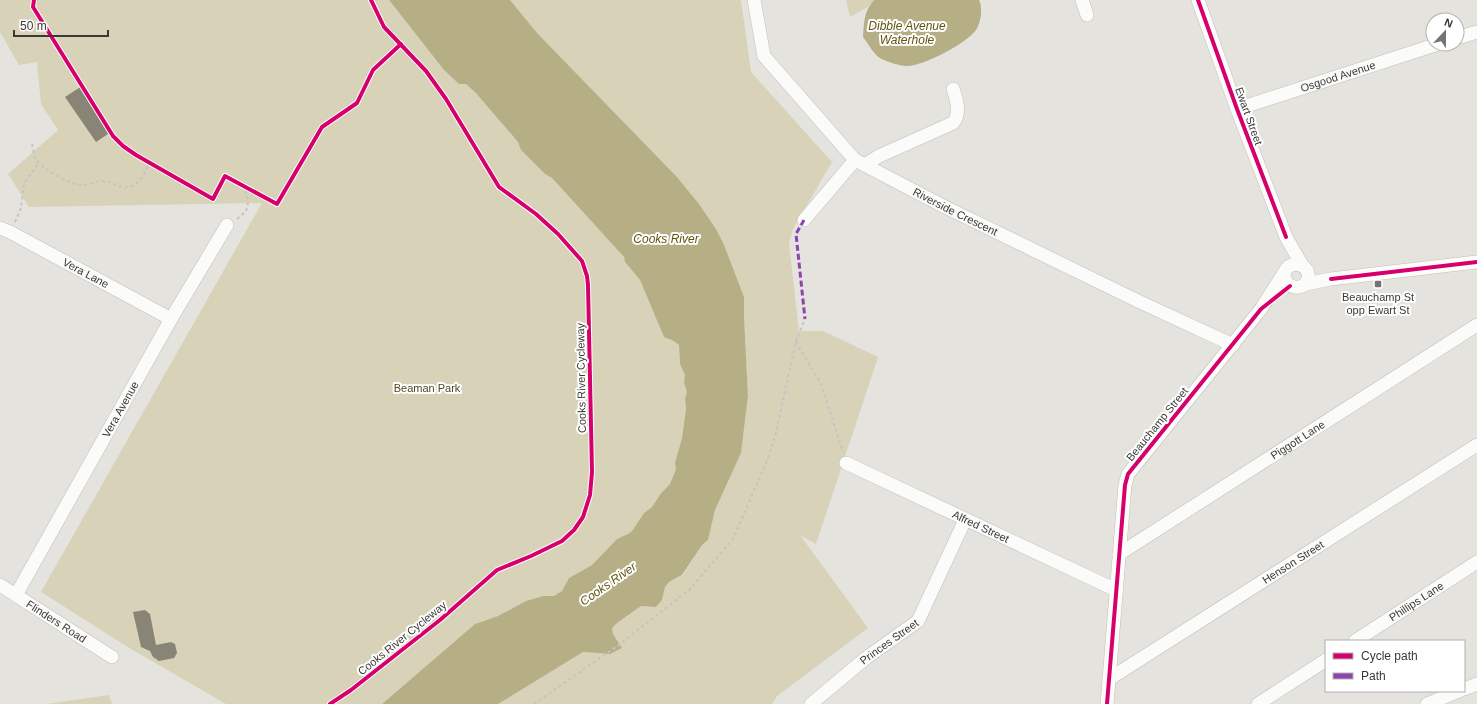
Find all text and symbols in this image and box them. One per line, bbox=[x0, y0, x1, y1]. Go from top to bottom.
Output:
scale bar bbox=[14, 12, 108, 38]
north arrow bbox=[1425, 12, 1465, 52]
text: N bbox=[1443, 16, 1455, 30]
text: 50 m bbox=[20, 19, 47, 33]
water label: Dibble Avenue Waterhole bbox=[868, 19, 946, 47]
street label: Osgood Avenue bbox=[1299, 59, 1377, 94]
street label: Ewart Street bbox=[1233, 86, 1265, 146]
street label: Riverside Crescent bbox=[911, 185, 1000, 238]
water label: Cooks River bbox=[633, 232, 700, 246]
street label: Vera Lane bbox=[61, 256, 111, 290]
marker: Beauchamp St opp Ewart St bbox=[1373, 279, 1383, 289]
place label: Beauchamp St opp Ewart St bbox=[1342, 291, 1414, 316]
street label: Cooks River Cycleway bbox=[574, 322, 588, 433]
street label: Vera Avenue bbox=[100, 379, 141, 439]
park label: Beaman Park bbox=[394, 382, 461, 394]
street label: Beauchamp Street bbox=[1124, 385, 1190, 463]
street label: Piggott Lane bbox=[1268, 418, 1327, 461]
street label: Alfred Street bbox=[951, 508, 1011, 545]
street label: Henson Street bbox=[1260, 538, 1326, 586]
water label: Cooks River bbox=[577, 559, 640, 608]
street label: Phillips Lane bbox=[1387, 579, 1446, 623]
street label: Flinders Road bbox=[24, 598, 88, 645]
street label: Cooks River Cycleway bbox=[355, 598, 449, 677]
street label: Princes Street bbox=[857, 617, 921, 667]
legend bbox=[1325, 640, 1465, 692]
text: Cycle path bbox=[1361, 649, 1418, 663]
text: Path bbox=[1361, 669, 1386, 683]

